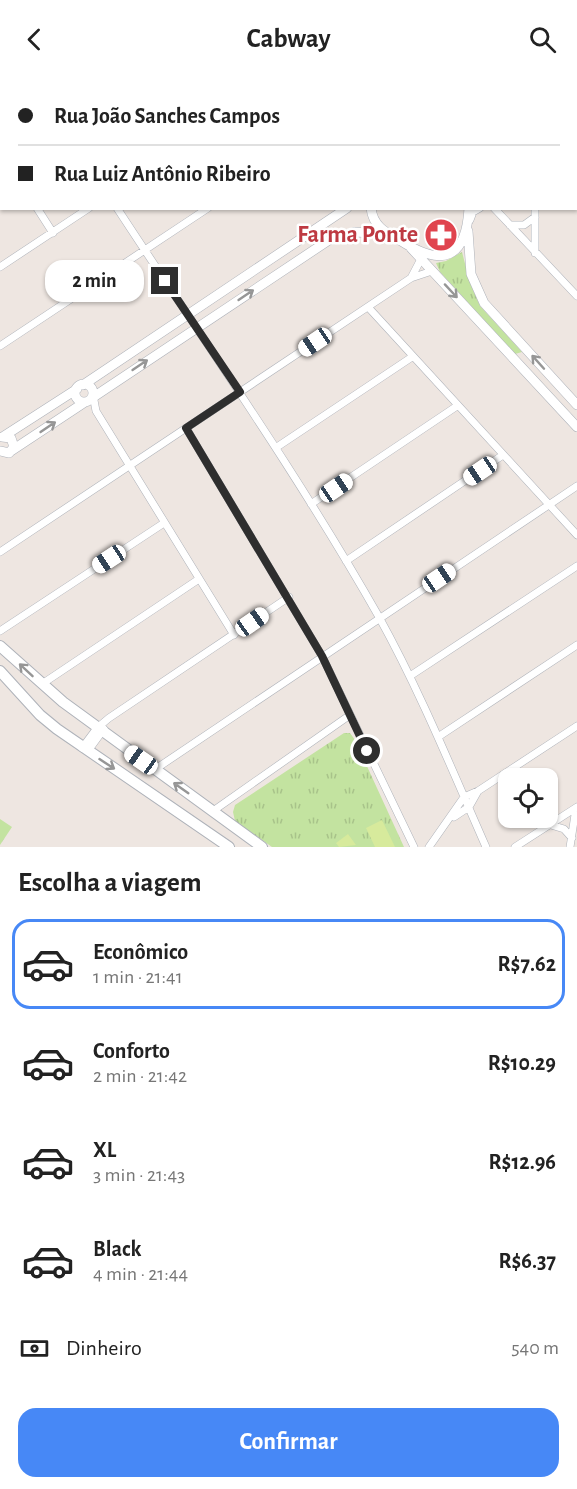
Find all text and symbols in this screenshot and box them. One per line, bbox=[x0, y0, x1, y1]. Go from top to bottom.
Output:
icon: back bbox=[18, 23, 51, 56]
icon: search bbox=[526, 23, 559, 56]
text: Cabway bbox=[246, 25, 331, 52]
text: Rua João Sanches Campos bbox=[54, 105, 280, 127]
text: Rua Luiz Antônio Ribeiro bbox=[54, 163, 271, 185]
pharmacy icon: Farma Ponte bbox=[423, 217, 459, 253]
place label: Farma Ponte bbox=[297, 223, 418, 247]
callout: 2 min bbox=[45, 260, 144, 302]
route end bbox=[151, 267, 178, 294]
text: 2 min bbox=[72, 271, 117, 291]
one-way arrow bbox=[443, 283, 457, 298]
one-way arrow bbox=[237, 289, 253, 301]
car bbox=[295, 324, 335, 360]
one-way arrow bbox=[531, 355, 545, 370]
one-way arrow bbox=[132, 359, 149, 372]
one-way arrow bbox=[40, 420, 57, 433]
car bbox=[460, 453, 500, 489]
car bbox=[316, 470, 356, 506]
car bbox=[89, 542, 129, 576]
car bbox=[419, 560, 459, 596]
car bbox=[232, 604, 272, 640]
one-way arrow bbox=[19, 663, 34, 677]
route start bbox=[353, 737, 380, 764]
car bbox=[121, 742, 161, 778]
one-way arrow bbox=[98, 758, 115, 770]
map controls bbox=[498, 768, 558, 828]
button: locate bbox=[498, 768, 558, 828]
one-way arrow bbox=[173, 782, 189, 794]
text: Escolha a viagem bbox=[18, 869, 201, 896]
icon: car bbox=[21, 937, 75, 991]
text: Econômico bbox=[93, 941, 188, 963]
text: R$7.62 bbox=[498, 953, 556, 975]
text: 1 min · 21:41 bbox=[93, 967, 183, 987]
icon: car bbox=[21, 1036, 75, 1090]
text: Conforto bbox=[93, 1040, 170, 1062]
text: R$10.29 bbox=[488, 1052, 556, 1074]
text: 2 min · 21:42 bbox=[93, 1066, 187, 1086]
icon: car bbox=[21, 1135, 75, 1189]
text: XL bbox=[93, 1139, 116, 1161]
text: R$12.96 bbox=[489, 1151, 556, 1173]
text: 3 min · 21:43 bbox=[93, 1165, 185, 1185]
icon: car bbox=[21, 1234, 75, 1288]
text: Black bbox=[93, 1238, 141, 1260]
text: R$6.37 bbox=[498, 1250, 556, 1272]
text: 4 min · 21:44 bbox=[93, 1264, 188, 1284]
icon: cash bbox=[18, 1332, 51, 1365]
text: Dinheiro bbox=[66, 1337, 142, 1359]
text: 540 m bbox=[511, 1338, 559, 1358]
button: Confirmar bbox=[18, 1408, 559, 1477]

